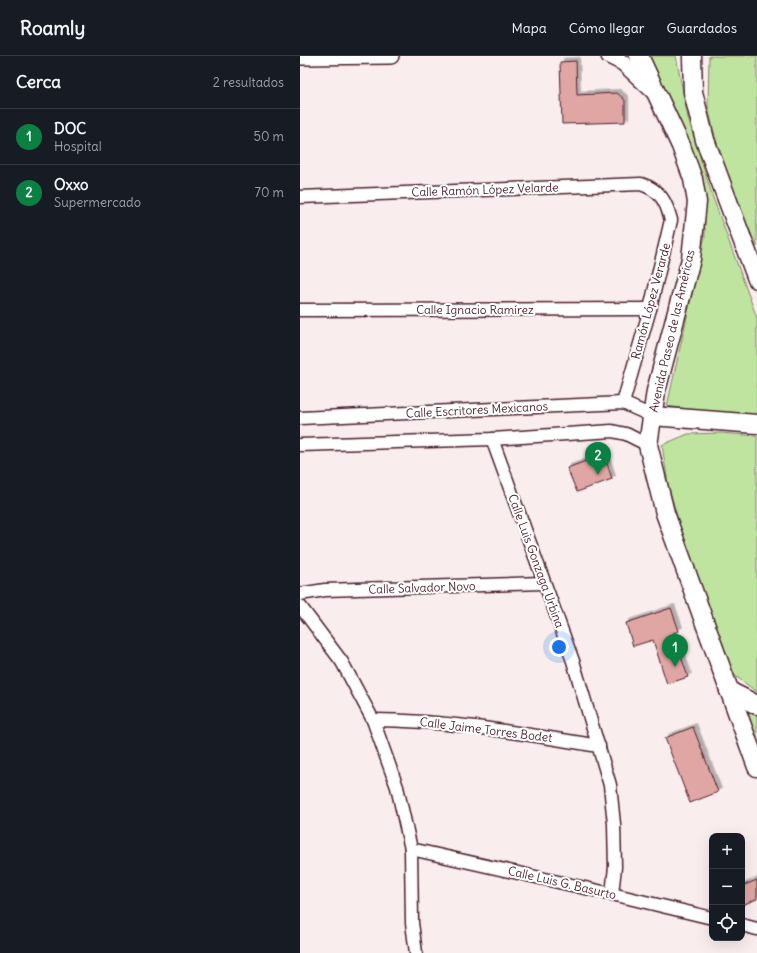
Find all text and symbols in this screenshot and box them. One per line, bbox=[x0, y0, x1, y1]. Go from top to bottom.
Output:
text: Roamly bbox=[20, 16, 85, 40]
text: Mapa bbox=[512, 19, 547, 37]
text: Cómo llegar bbox=[569, 19, 645, 37]
text: Guardados bbox=[667, 19, 737, 37]
text: Cerca bbox=[16, 71, 61, 93]
text: 2 resultados bbox=[213, 74, 284, 91]
text: DOC bbox=[54, 119, 86, 138]
text: 1 bbox=[26, 128, 32, 145]
text: 50 m bbox=[253, 128, 284, 145]
text: Hospital bbox=[54, 138, 102, 155]
text: Oxxo bbox=[54, 175, 89, 194]
street label: Calle Ramón López Velarde bbox=[411, 179, 559, 200]
text: 2 bbox=[25, 184, 33, 201]
text: 70 m bbox=[255, 184, 284, 201]
text: Supermercado bbox=[54, 194, 141, 211]
street label: Ramón López Verarde bbox=[628, 241, 673, 361]
street label: Avenida Paseo de las Américas bbox=[645, 248, 698, 414]
street label: Calle Ignacio Ramírez bbox=[416, 302, 534, 317]
street label: Calle Escritores Mexicanos bbox=[405, 398, 548, 421]
pin: 2 bbox=[585, 442, 611, 475]
street label: Calle Luis Gonzaga Urbina bbox=[505, 492, 568, 630]
street label: Calle Salvador Novo bbox=[368, 578, 476, 597]
pin: 1 bbox=[662, 634, 688, 667]
your location bbox=[549, 637, 569, 657]
street label: Calle Jaime Torres Bodet bbox=[419, 714, 553, 745]
map controls bbox=[709, 833, 745, 941]
button: + bbox=[709, 833, 745, 869]
street label: Calle Luis G. Basurto bbox=[507, 863, 618, 902]
button: − bbox=[709, 869, 745, 905]
button: locate bbox=[709, 905, 745, 941]

